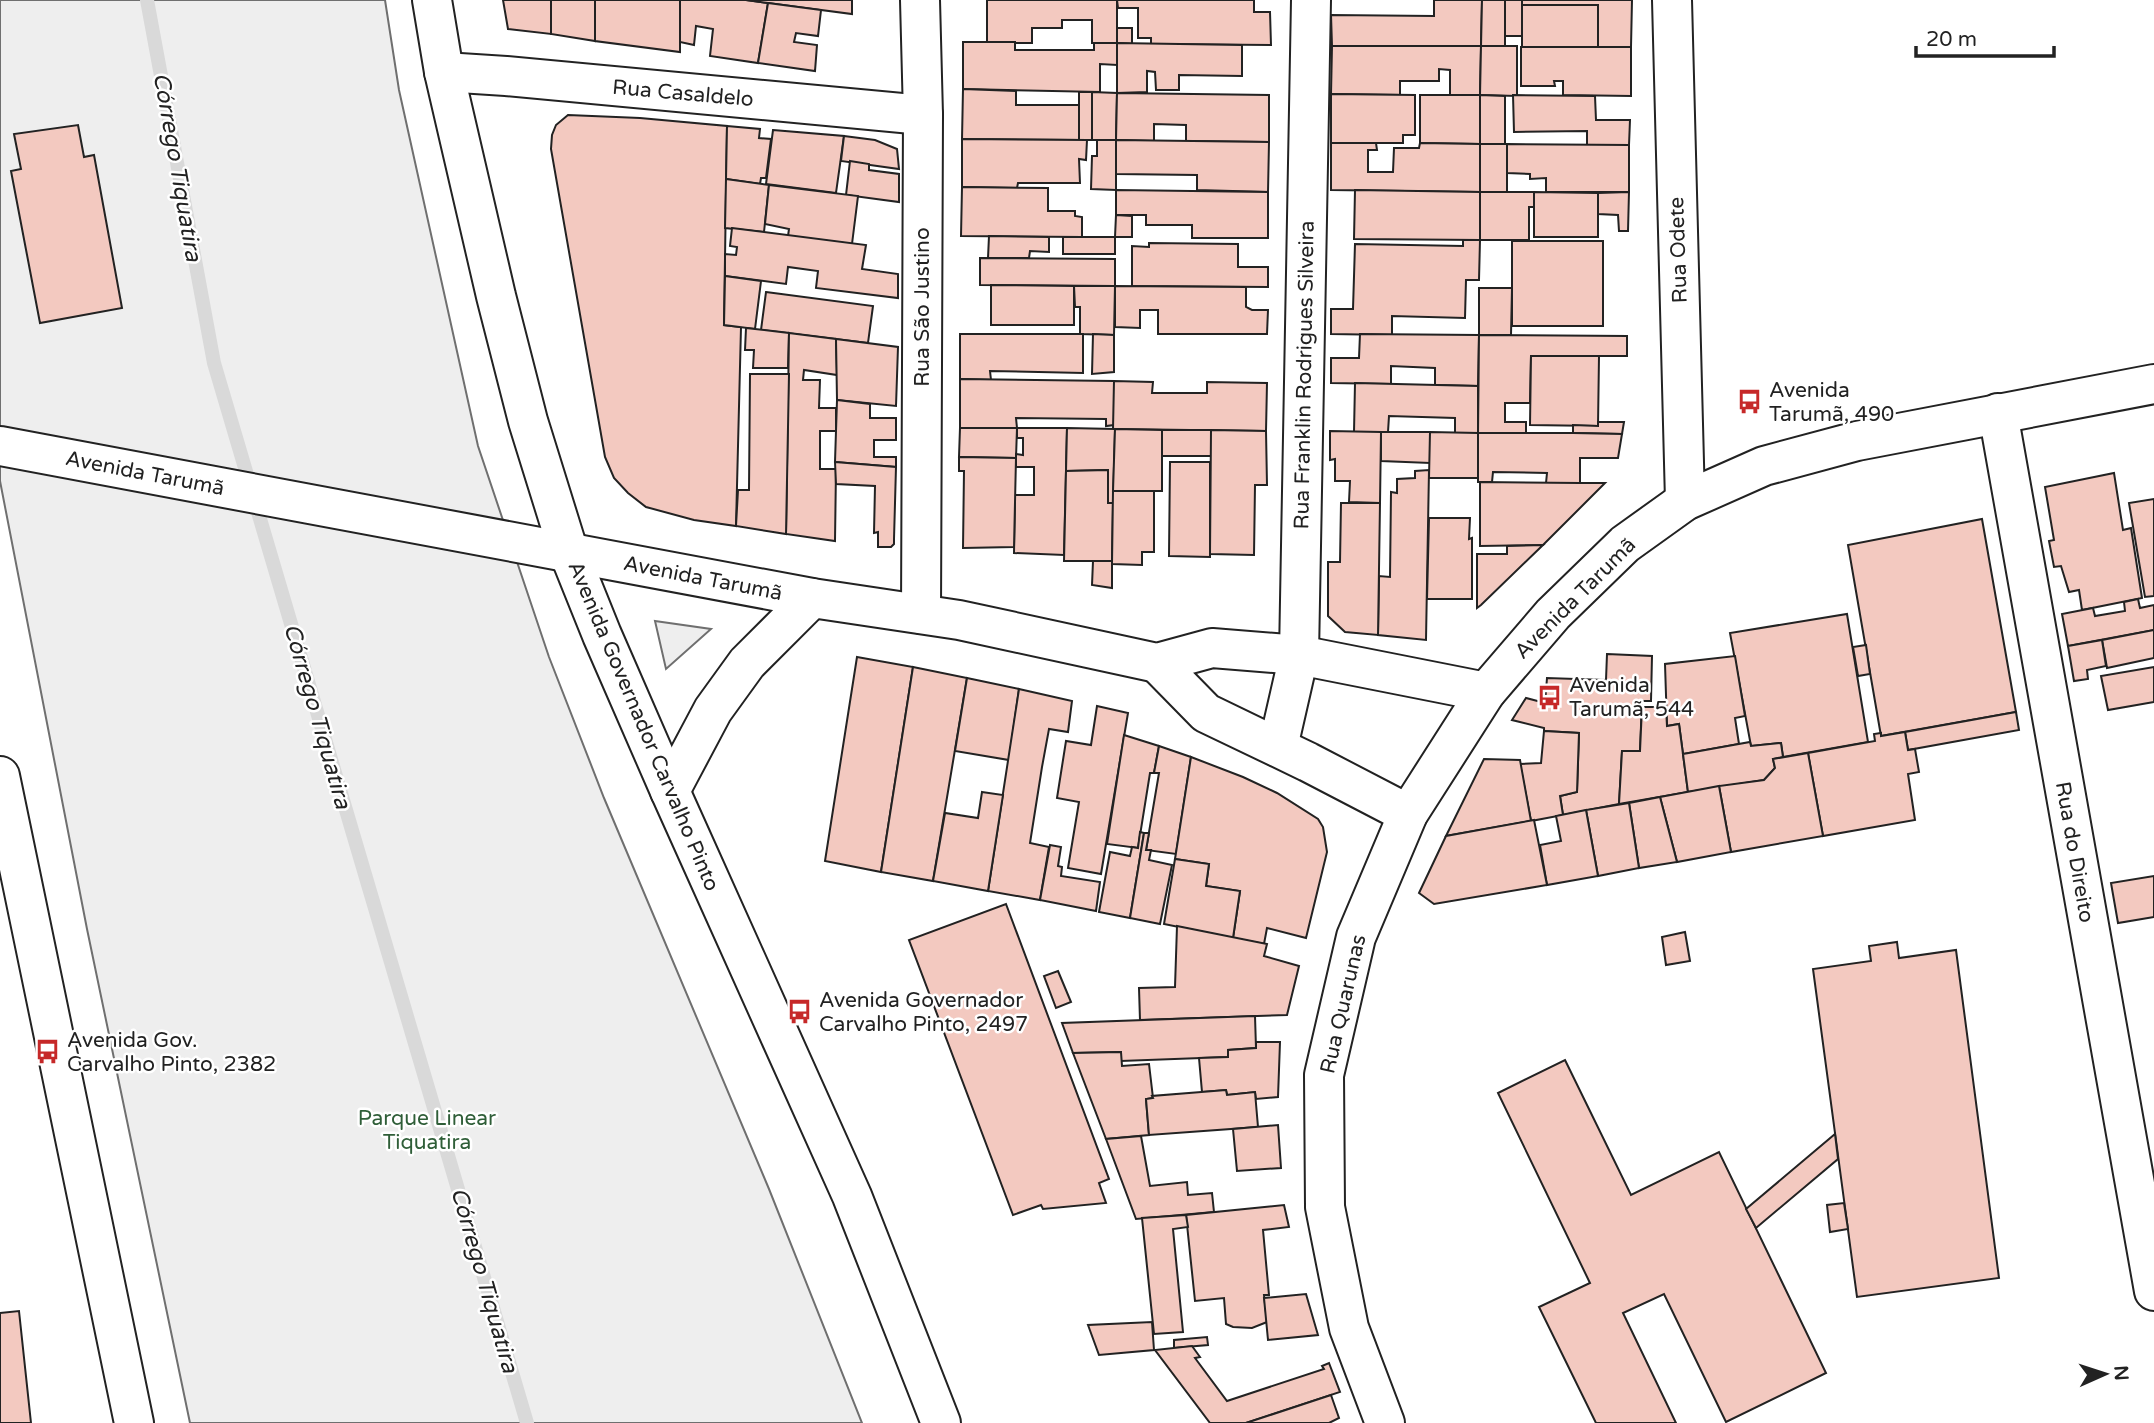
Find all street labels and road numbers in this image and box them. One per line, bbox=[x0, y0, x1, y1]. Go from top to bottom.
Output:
street label: Rua Casaldelo bbox=[611, 75, 755, 112]
street label: Rua Odete bbox=[1664, 196, 1693, 304]
street label: Rua Franklin Rodrigues Silveira bbox=[1289, 220, 1320, 530]
street label: Rua São Justino bbox=[910, 227, 935, 387]
street label: Avenida Tarumã bbox=[63, 446, 226, 501]
street label: Avenida Tarumã bbox=[1510, 533, 1641, 664]
street label: Avenida Tarumã bbox=[621, 551, 784, 606]
street label: Avenida Governador Carvalho Pinto bbox=[563, 558, 725, 895]
street label: Rua do Direito bbox=[2050, 780, 2099, 925]
street label: Rua Quarunas bbox=[1315, 932, 1372, 1076]

